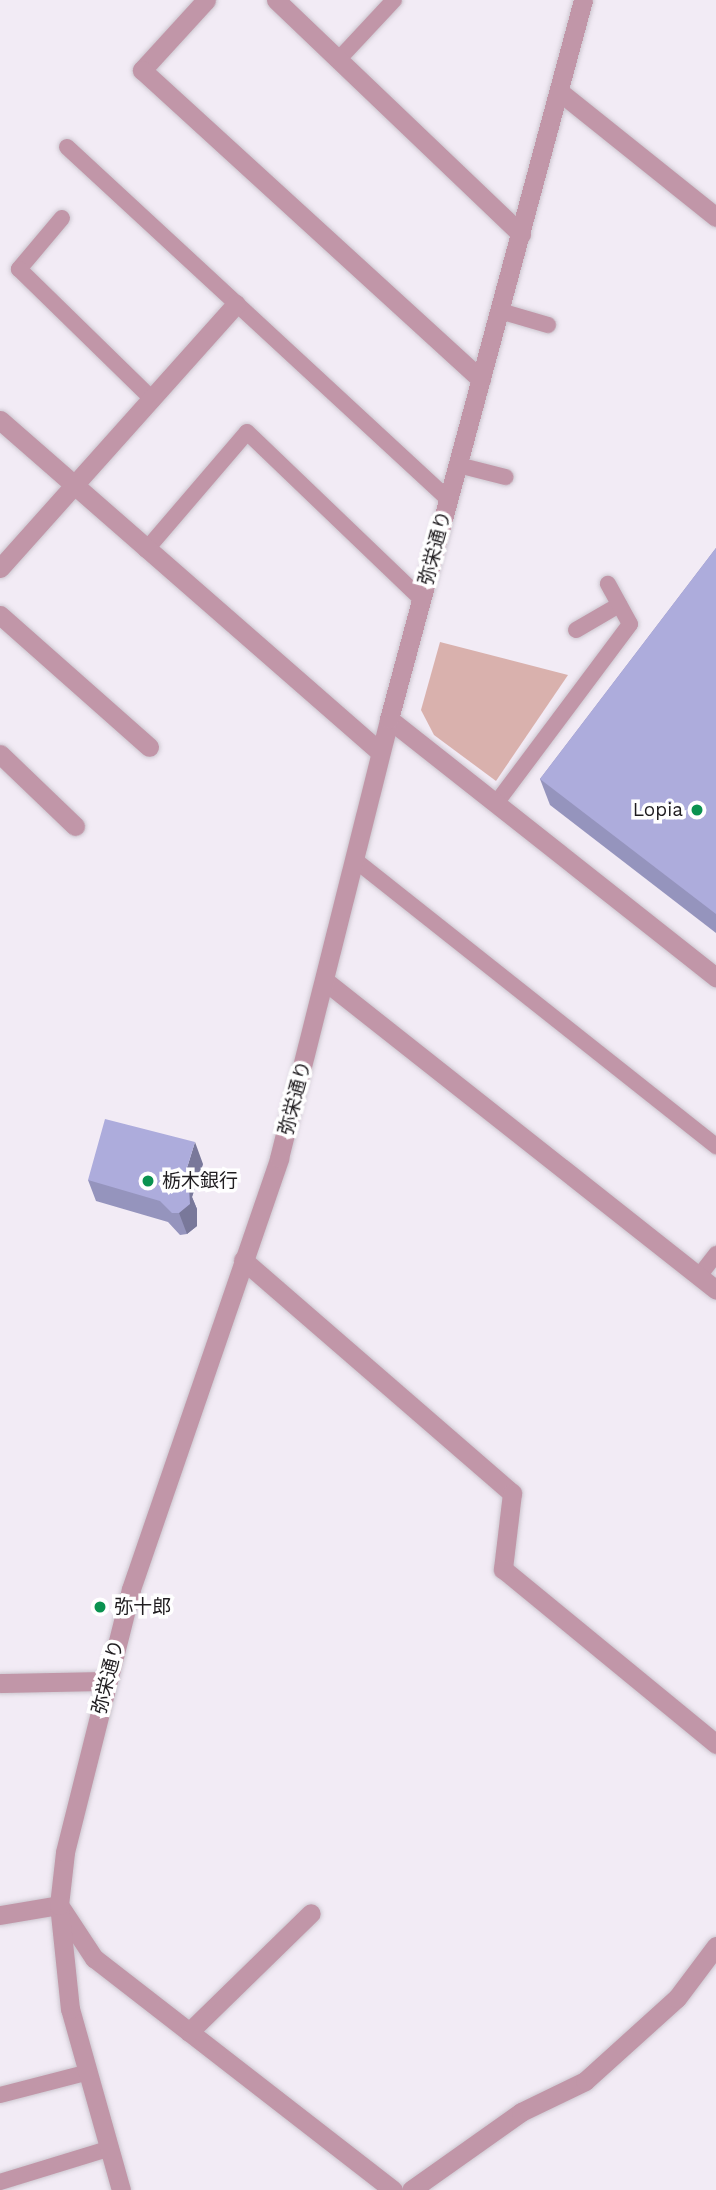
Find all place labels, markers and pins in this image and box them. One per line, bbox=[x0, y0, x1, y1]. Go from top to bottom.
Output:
place label: Lopia bbox=[633, 799, 683, 821]
marker: Lopia bbox=[689, 802, 705, 818]
place label: 栃木銀行 bbox=[162, 1170, 238, 1192]
marker: 栃木銀行 bbox=[140, 1173, 156, 1189]
place label: 弥十郎 bbox=[114, 1596, 171, 1618]
marker: 弥十郎 bbox=[92, 1599, 108, 1615]

